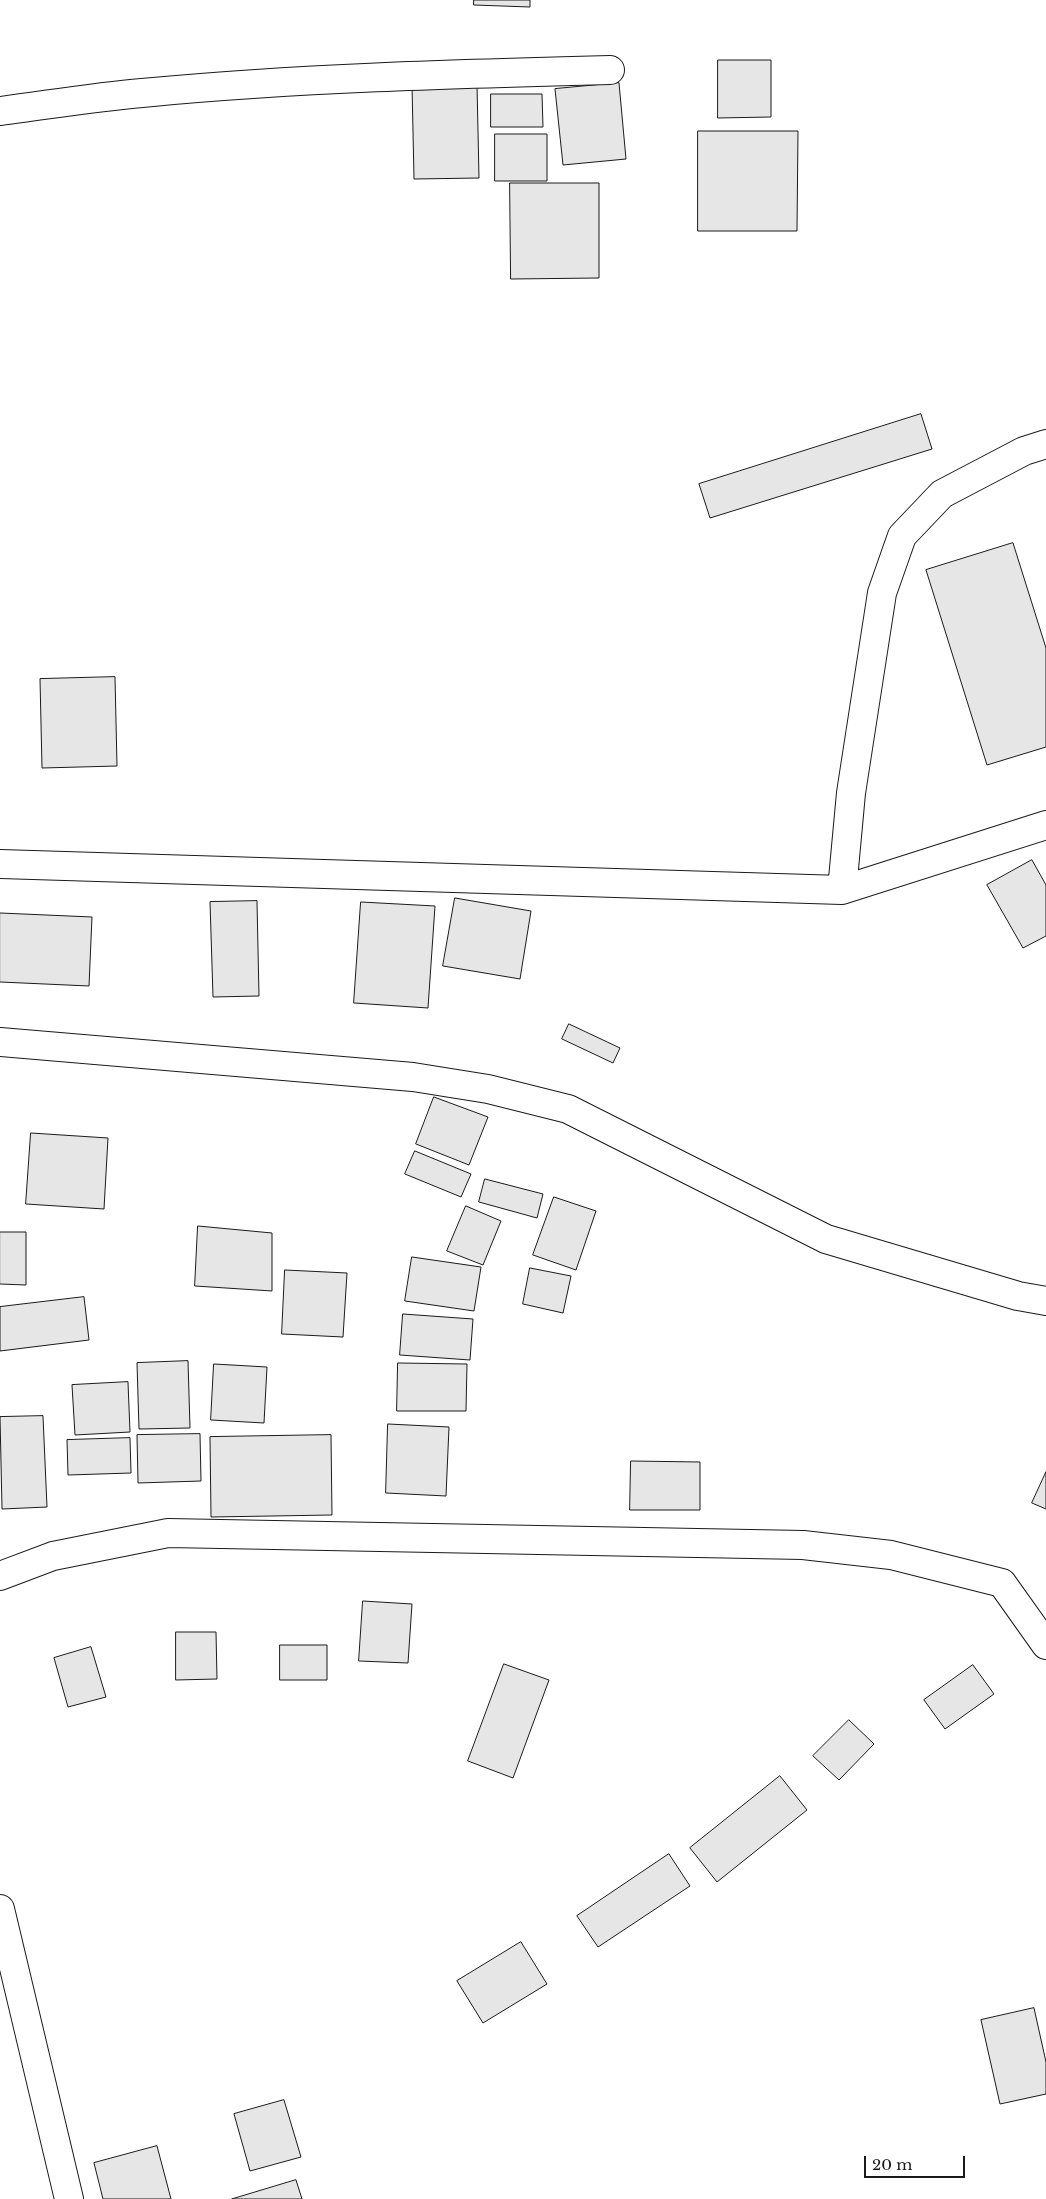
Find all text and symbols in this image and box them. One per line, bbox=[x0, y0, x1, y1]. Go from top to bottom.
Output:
scale bar bbox=[866, 2146, 967, 2178]
text: 20 m bbox=[872, 2155, 912, 2174]

